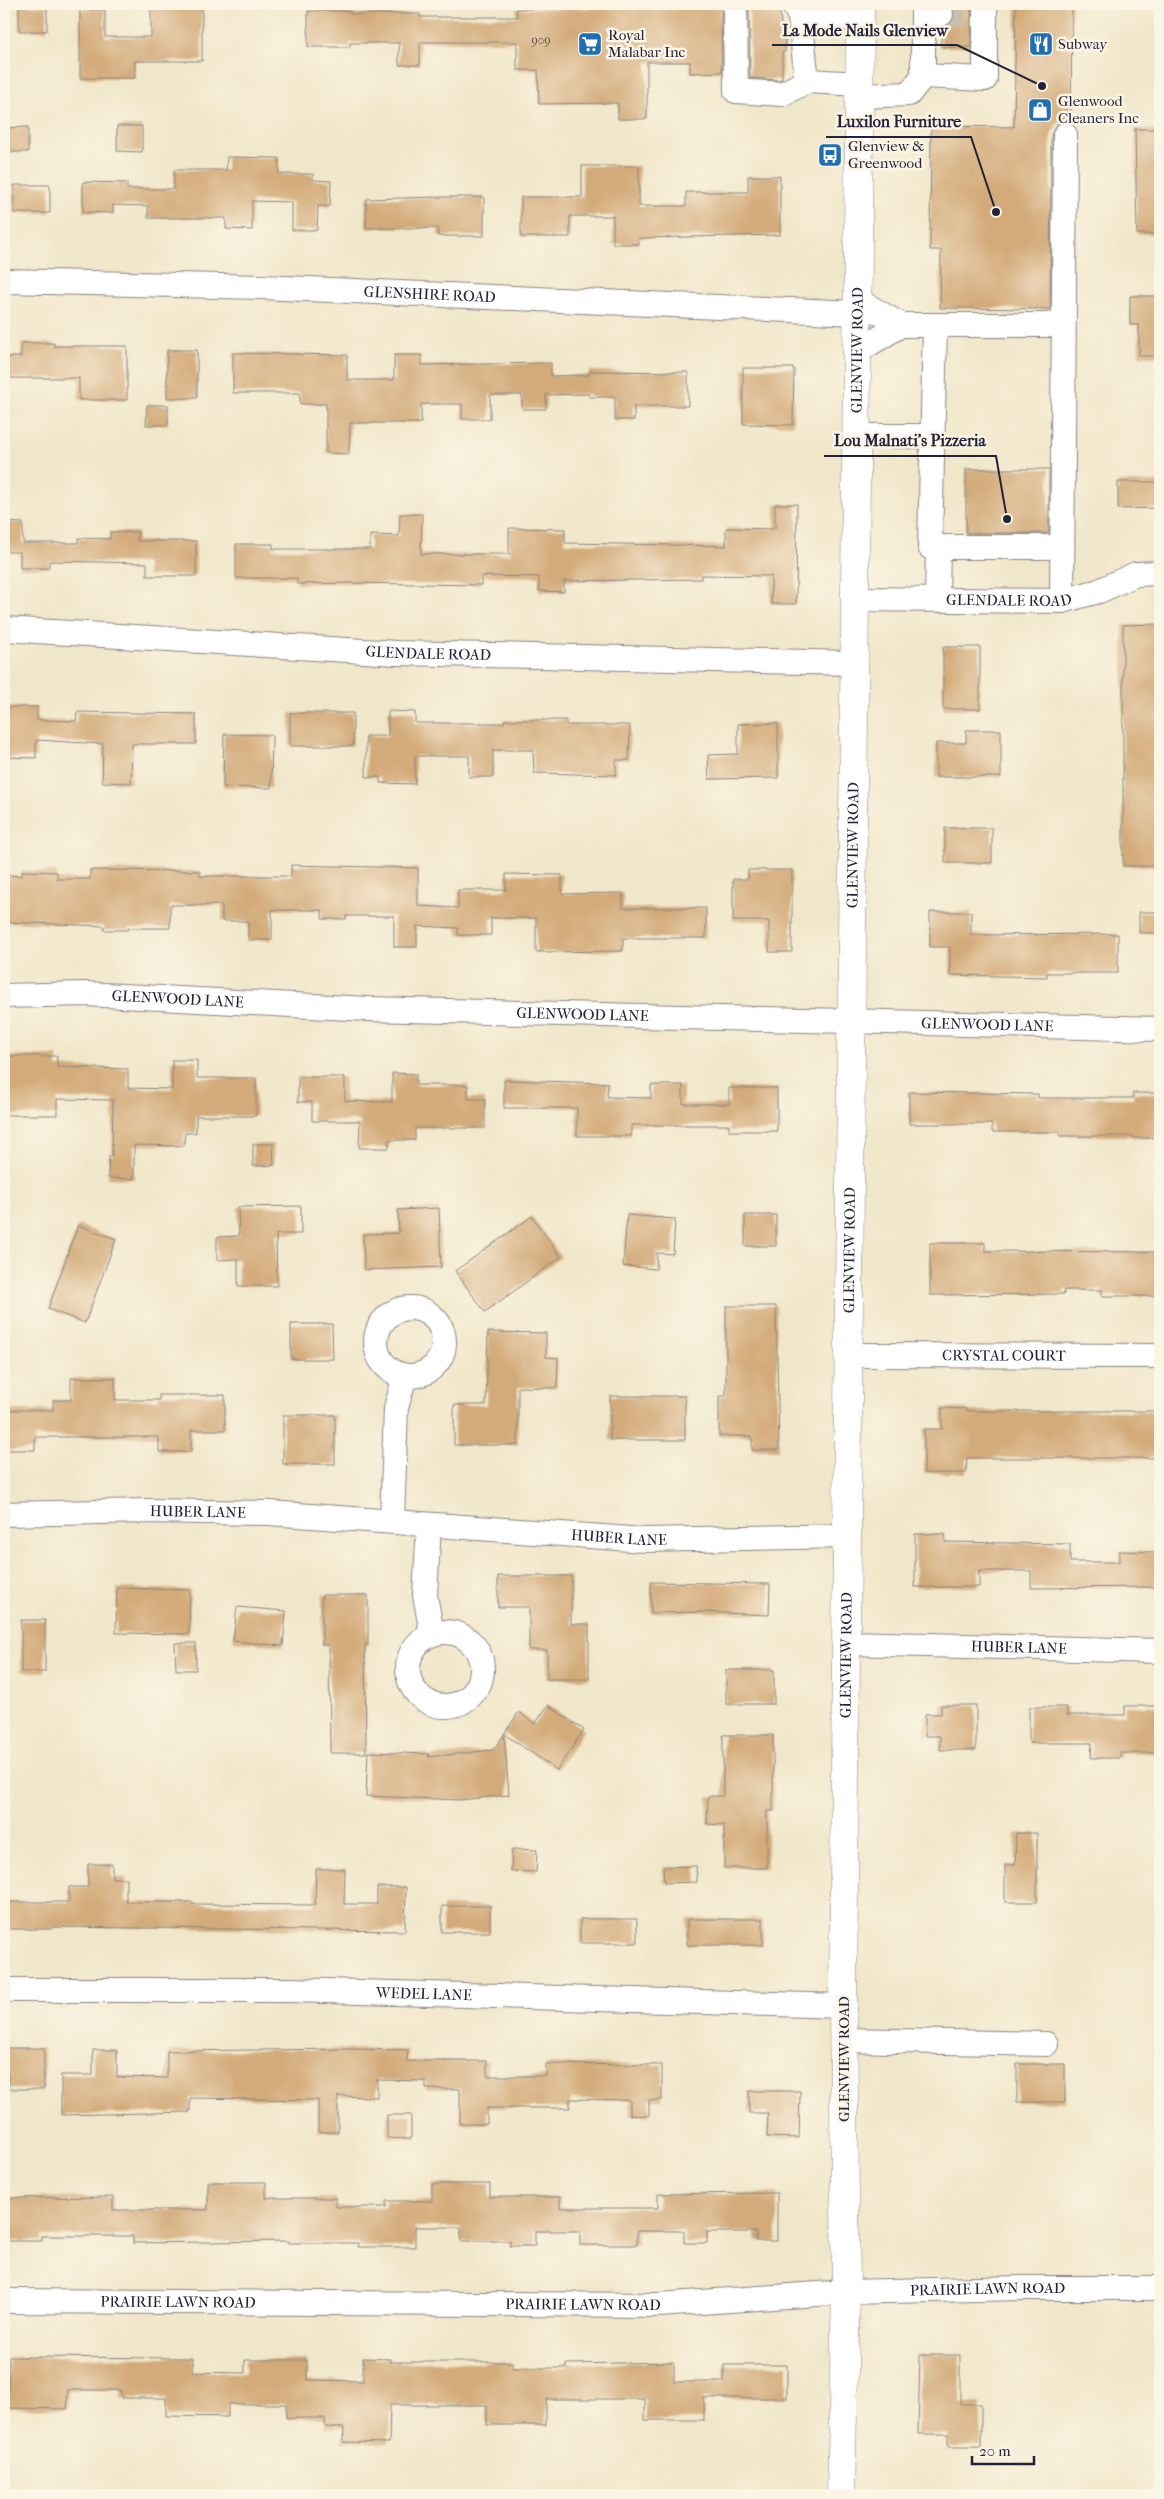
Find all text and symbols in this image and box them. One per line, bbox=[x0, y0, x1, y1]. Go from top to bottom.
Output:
callout: La Mode Nails Glenview bbox=[772, 14, 957, 45]
text: La Mode Nails Glenview bbox=[782, 21, 949, 40]
place label: Royal Malabar Inc bbox=[608, 26, 686, 61]
supermarket icon: Royal Malabar Inc bbox=[577, 31, 603, 57]
restaurant icon: Subway bbox=[1028, 31, 1054, 57]
house number: 909 bbox=[531, 33, 551, 47]
place label: Subway bbox=[1058, 35, 1108, 53]
place label: Glenwood Cleaners Inc bbox=[1058, 92, 1139, 127]
shop icon: Glenwood Cleaners Inc bbox=[1027, 97, 1053, 123]
callout: Luxilon Furniture bbox=[826, 106, 971, 137]
text: Luxilon Furniture bbox=[837, 112, 961, 131]
place label: Glenview & Greenwood bbox=[848, 137, 924, 172]
bus stop icon: Glenview & Greenwood bbox=[817, 142, 843, 168]
street label: GLENSHIRE ROAD bbox=[363, 282, 496, 306]
street label: GLENVIEW ROAD bbox=[848, 287, 867, 413]
callout: Lou Malnati's Pizzeria bbox=[824, 425, 996, 456]
text: Lou Malnati's Pizzeria bbox=[834, 431, 987, 450]
street label: GLENDALE ROAD bbox=[946, 590, 1074, 610]
street label: GLENDALE ROAD bbox=[365, 642, 491, 664]
street label: GLENVIEW ROAD bbox=[843, 782, 862, 908]
street label: GLENWOOD LANE bbox=[111, 986, 244, 1011]
street label: GLENWOOD LANE bbox=[516, 1004, 649, 1025]
street label: GLENWOOD LANE bbox=[921, 1014, 1054, 1035]
street label: GLENVIEW ROAD bbox=[840, 1187, 859, 1313]
street label: CRYSTAL COURT bbox=[942, 1346, 1067, 1365]
street label: HUBER LANE bbox=[150, 1502, 246, 1522]
street label: HUBER LANE bbox=[571, 1526, 667, 1549]
street label: GLENVIEW ROAD bbox=[836, 1592, 856, 1718]
street label: HUBER LANE bbox=[971, 1637, 1067, 1658]
street label: WEDEL LANE bbox=[375, 1983, 472, 2004]
street label: GLENVIEW ROAD bbox=[835, 1996, 853, 2122]
street label: PRAIRIE LAWN ROAD bbox=[910, 2279, 1065, 2300]
street label: PRAIRIE LAWN ROAD bbox=[100, 2293, 256, 2312]
street label: PRAIRIE LAWN ROAD bbox=[505, 2295, 661, 2314]
scale bar bbox=[972, 2434, 1034, 2466]
text: 20 m bbox=[979, 2442, 1011, 2460]

